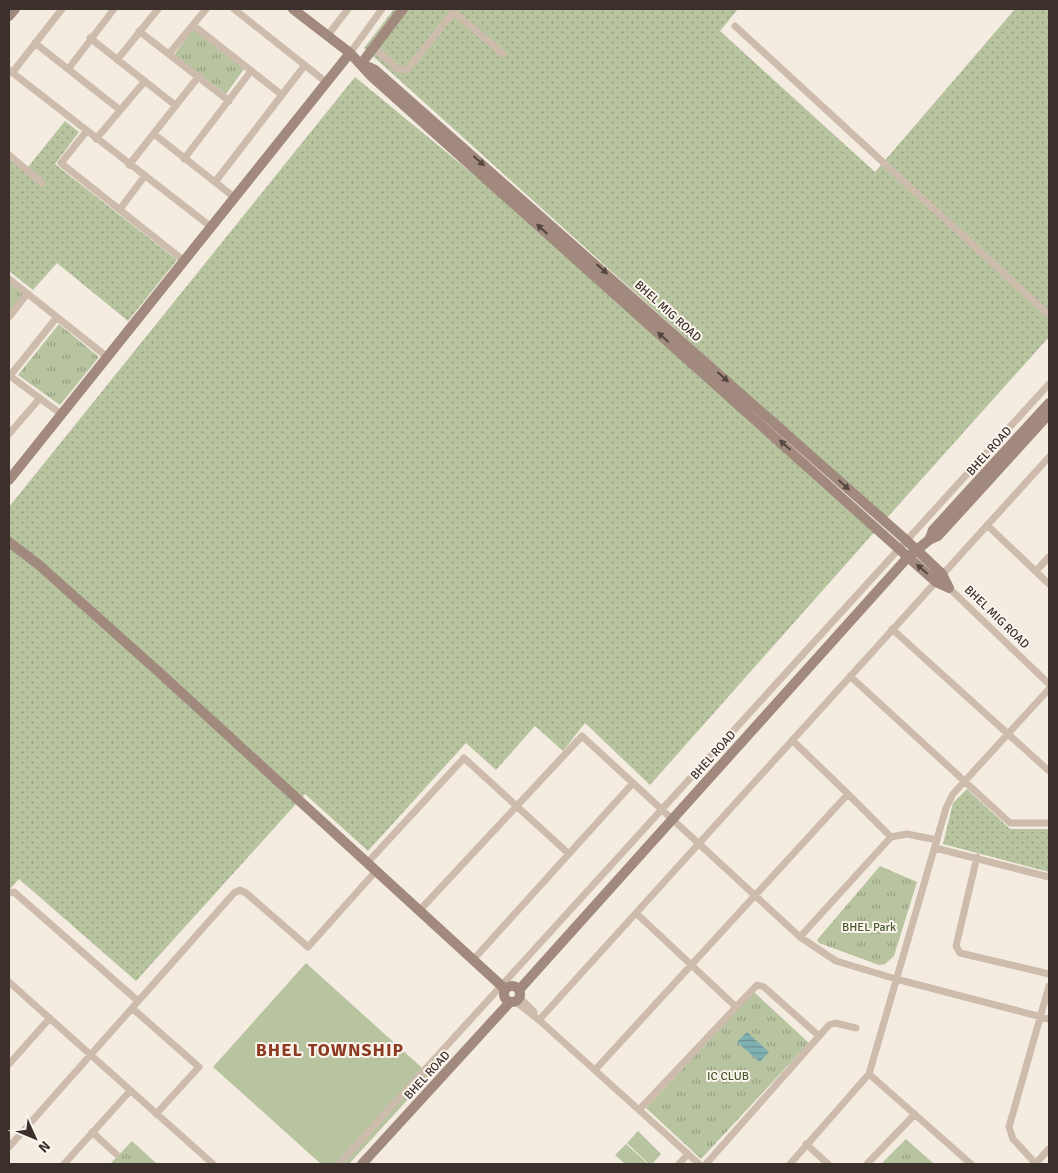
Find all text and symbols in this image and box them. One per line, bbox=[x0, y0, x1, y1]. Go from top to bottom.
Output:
one-way arrow bbox=[473, 156, 486, 167]
one-way arrow bbox=[535, 224, 548, 235]
one-way arrow bbox=[595, 263, 608, 274]
street label: BHEL MIG ROAD bbox=[631, 278, 704, 345]
one-way arrow bbox=[657, 332, 670, 343]
one-way arrow bbox=[716, 371, 728, 383]
street label: BHEL ROAD bbox=[963, 424, 1015, 479]
one-way arrow bbox=[779, 439, 791, 451]
one-way arrow bbox=[838, 479, 850, 491]
one-way arrow bbox=[916, 564, 929, 575]
street label: BHEL MIG ROAD bbox=[961, 583, 1032, 652]
street label: BHEL ROAD bbox=[687, 728, 739, 783]
park label: BHEL Park bbox=[842, 920, 896, 935]
district label: BHEL TOWNSHIP bbox=[256, 1039, 404, 1061]
street label: BHEL ROAD bbox=[401, 1048, 454, 1103]
park label: IC CLUB bbox=[707, 1069, 749, 1084]
north arrow bbox=[10, 1113, 60, 1163]
text: N bbox=[34, 1137, 53, 1156]

